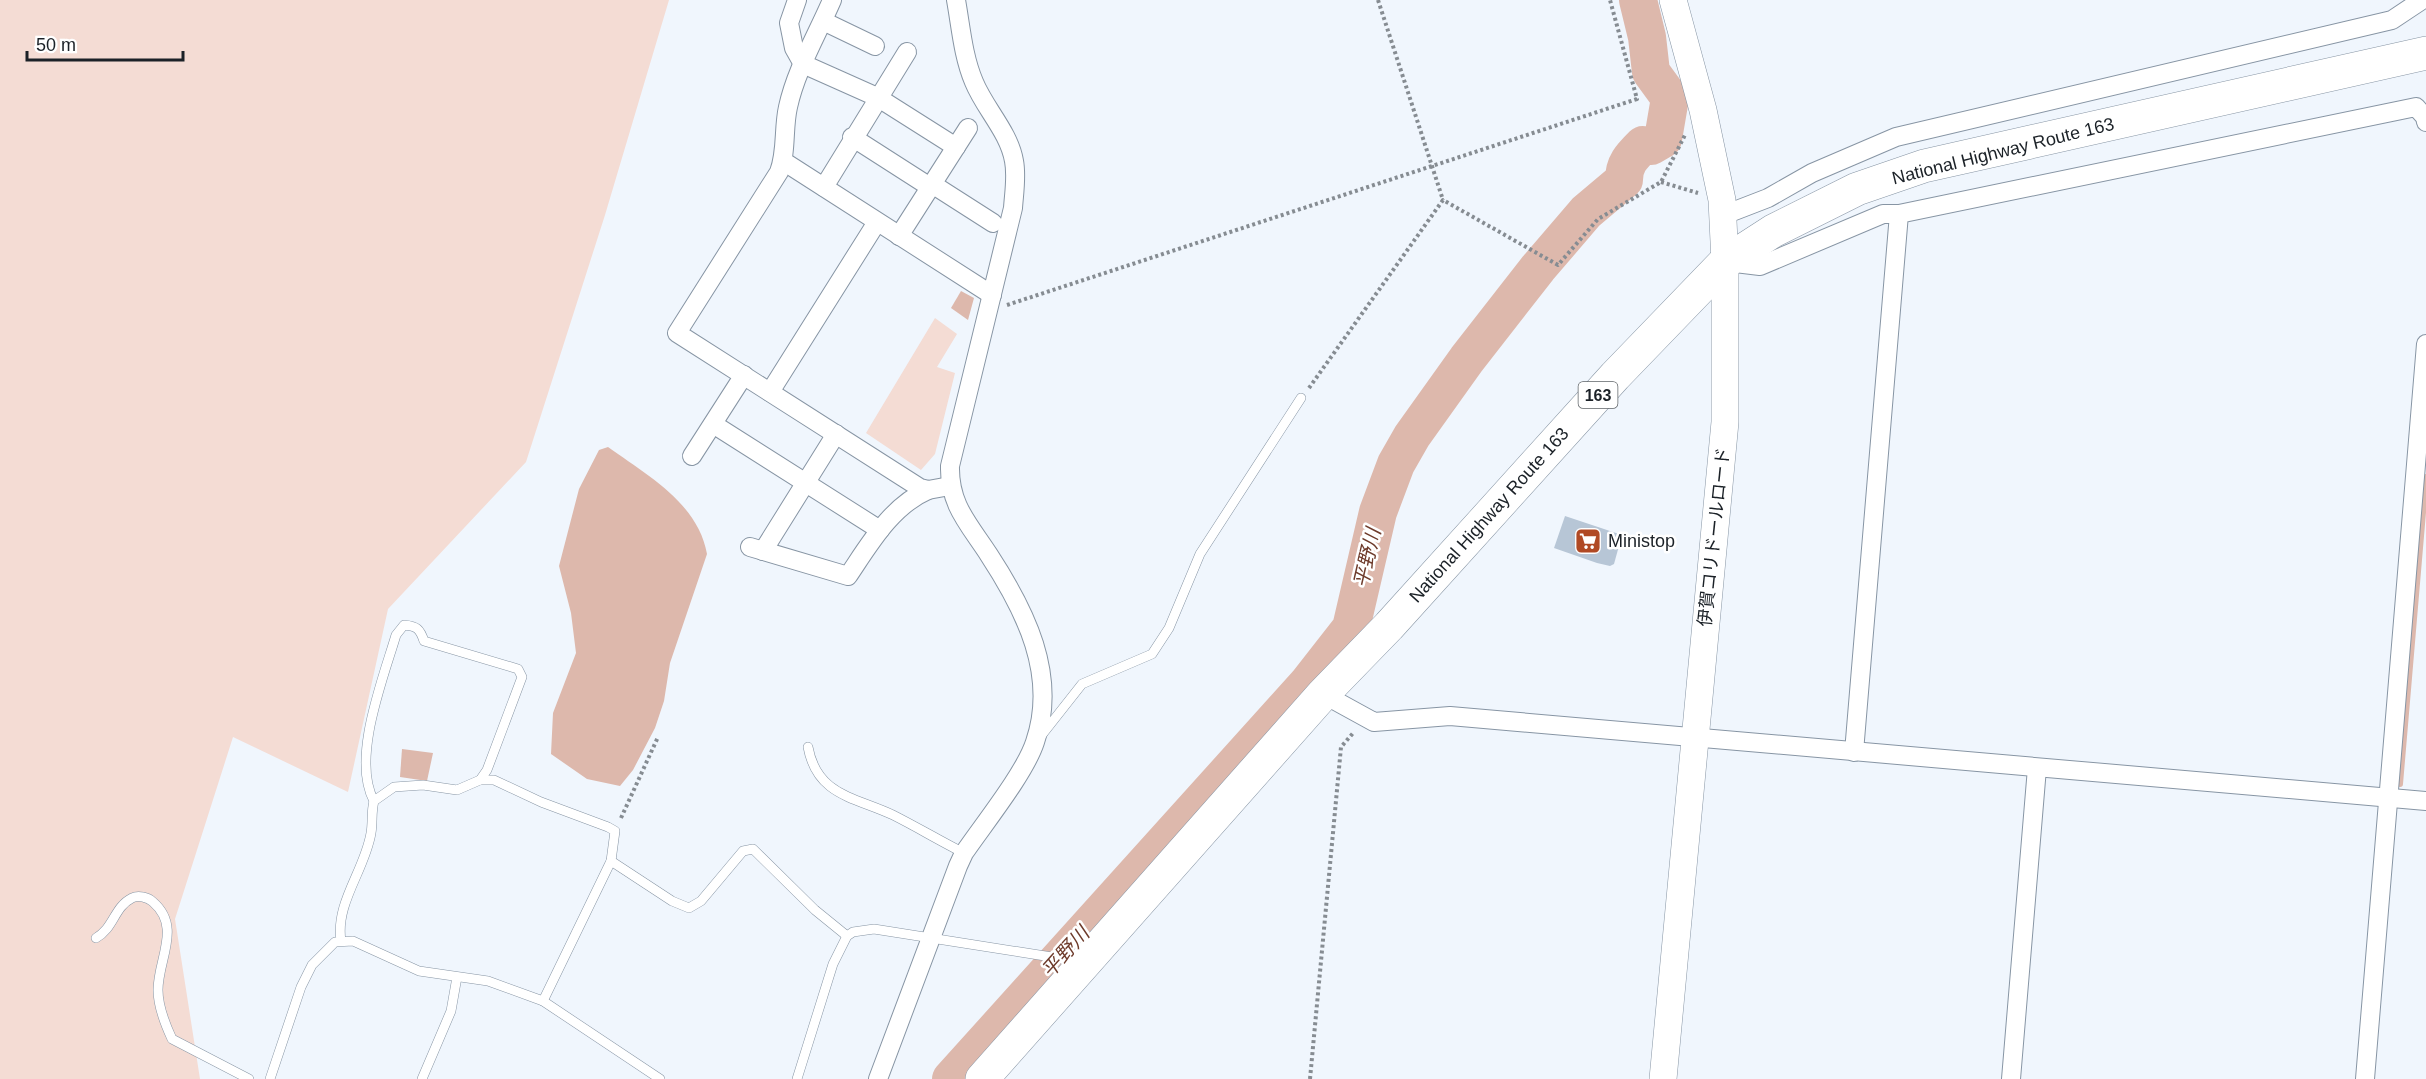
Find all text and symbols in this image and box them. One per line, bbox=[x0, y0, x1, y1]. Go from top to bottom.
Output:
scale bar bbox=[27, 24, 183, 62]
text: 50 m bbox=[36, 35, 76, 55]
street label: National Highway Route 163 bbox=[1890, 114, 2116, 188]
road number: 163 bbox=[1578, 382, 1618, 408]
street label: National Highway Route 163 bbox=[1405, 424, 1573, 606]
street label: 伊賀コリドールロード bbox=[1695, 446, 1733, 628]
water label: 平野川 bbox=[1350, 524, 1385, 590]
supermarket icon: Ministop bbox=[1573, 526, 1603, 556]
place label: Ministop bbox=[1608, 531, 1675, 551]
water label: 平野川 bbox=[1037, 921, 1095, 982]

